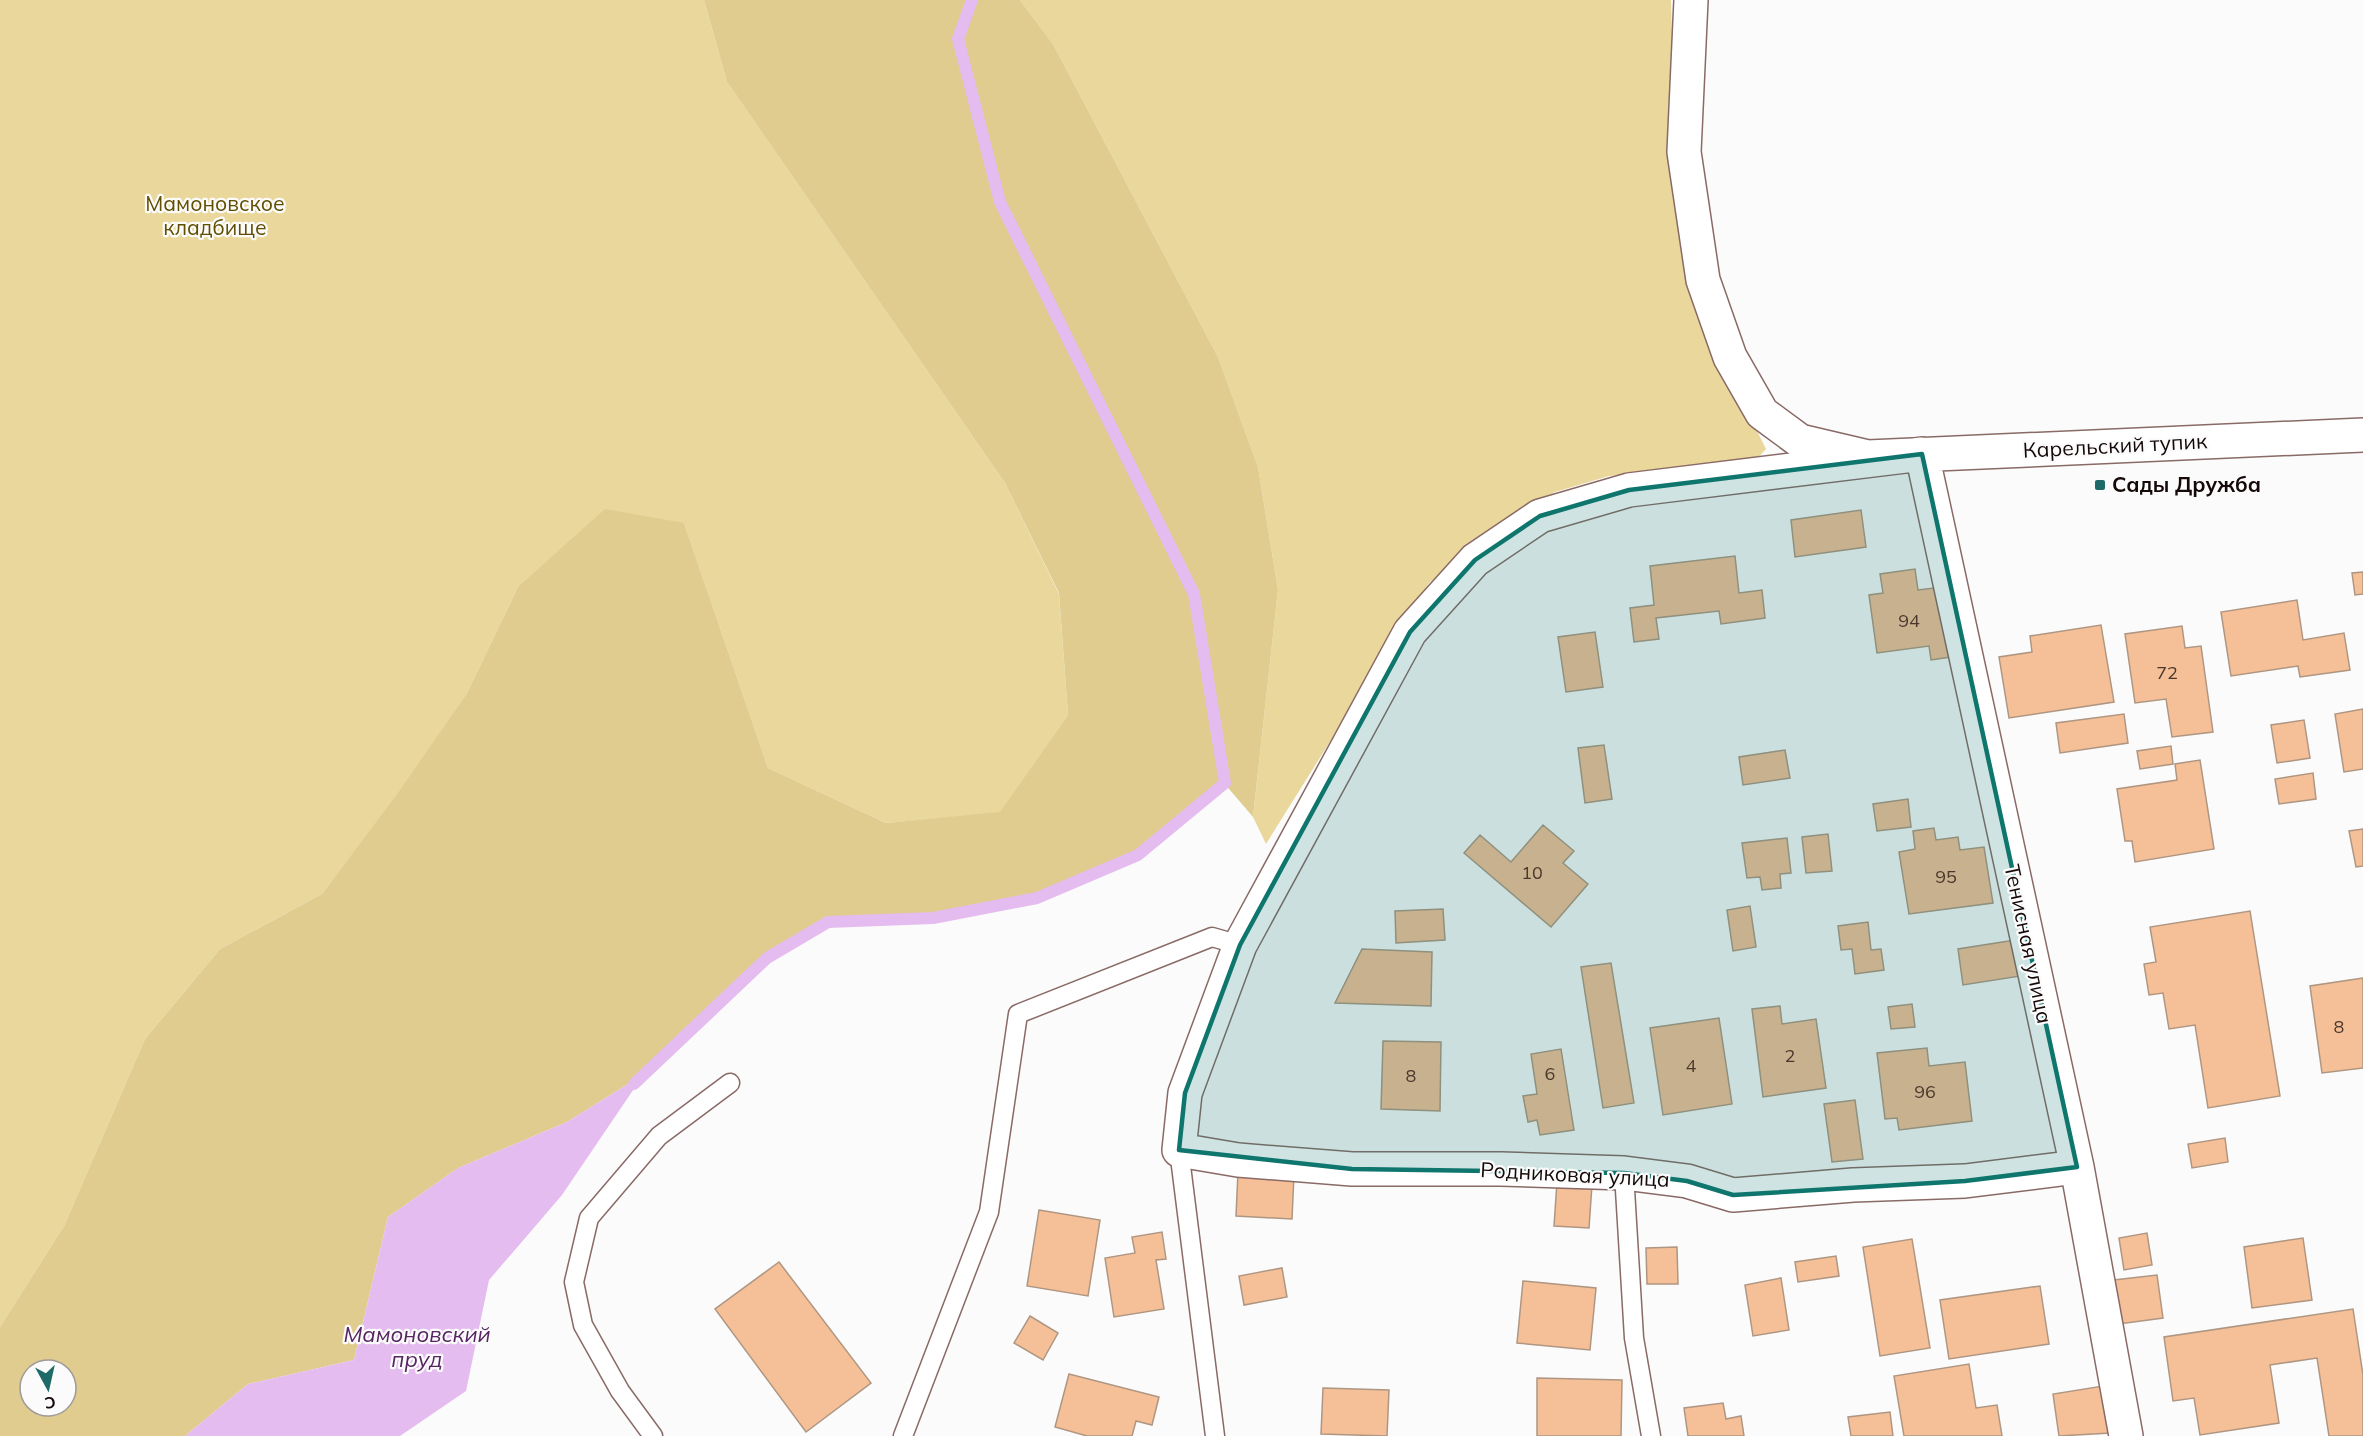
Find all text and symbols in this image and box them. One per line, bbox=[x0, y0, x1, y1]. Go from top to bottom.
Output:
park label: Мамоновское кладбище bbox=[145, 190, 285, 240]
street label: Карельский тупик bbox=[2022, 427, 2208, 463]
place label: Сады Дружба bbox=[2112, 471, 2261, 497]
marker: Сады Дружба bbox=[2093, 478, 2107, 492]
house number: 94 bbox=[1898, 609, 1920, 632]
house number: 72 bbox=[2156, 661, 2178, 684]
house number: 10 bbox=[1521, 861, 1543, 884]
street label: Тенисная улица bbox=[1999, 862, 2059, 1026]
house number: 95 bbox=[1935, 865, 1957, 888]
house number: 8 bbox=[2334, 1015, 2344, 1038]
house number: 2 bbox=[1785, 1044, 1795, 1067]
house number: 4 bbox=[1686, 1054, 1697, 1077]
house number: 6 bbox=[1545, 1062, 1555, 1085]
house number: 8 bbox=[1406, 1064, 1416, 1087]
house number: 96 bbox=[1914, 1080, 1936, 1103]
street label: Родниковая улица bbox=[1480, 1156, 1670, 1192]
water label: Мамоновский пруд bbox=[343, 1320, 491, 1373]
north arrow bbox=[18, 1358, 78, 1418]
text: С bbox=[43, 1392, 57, 1414]

